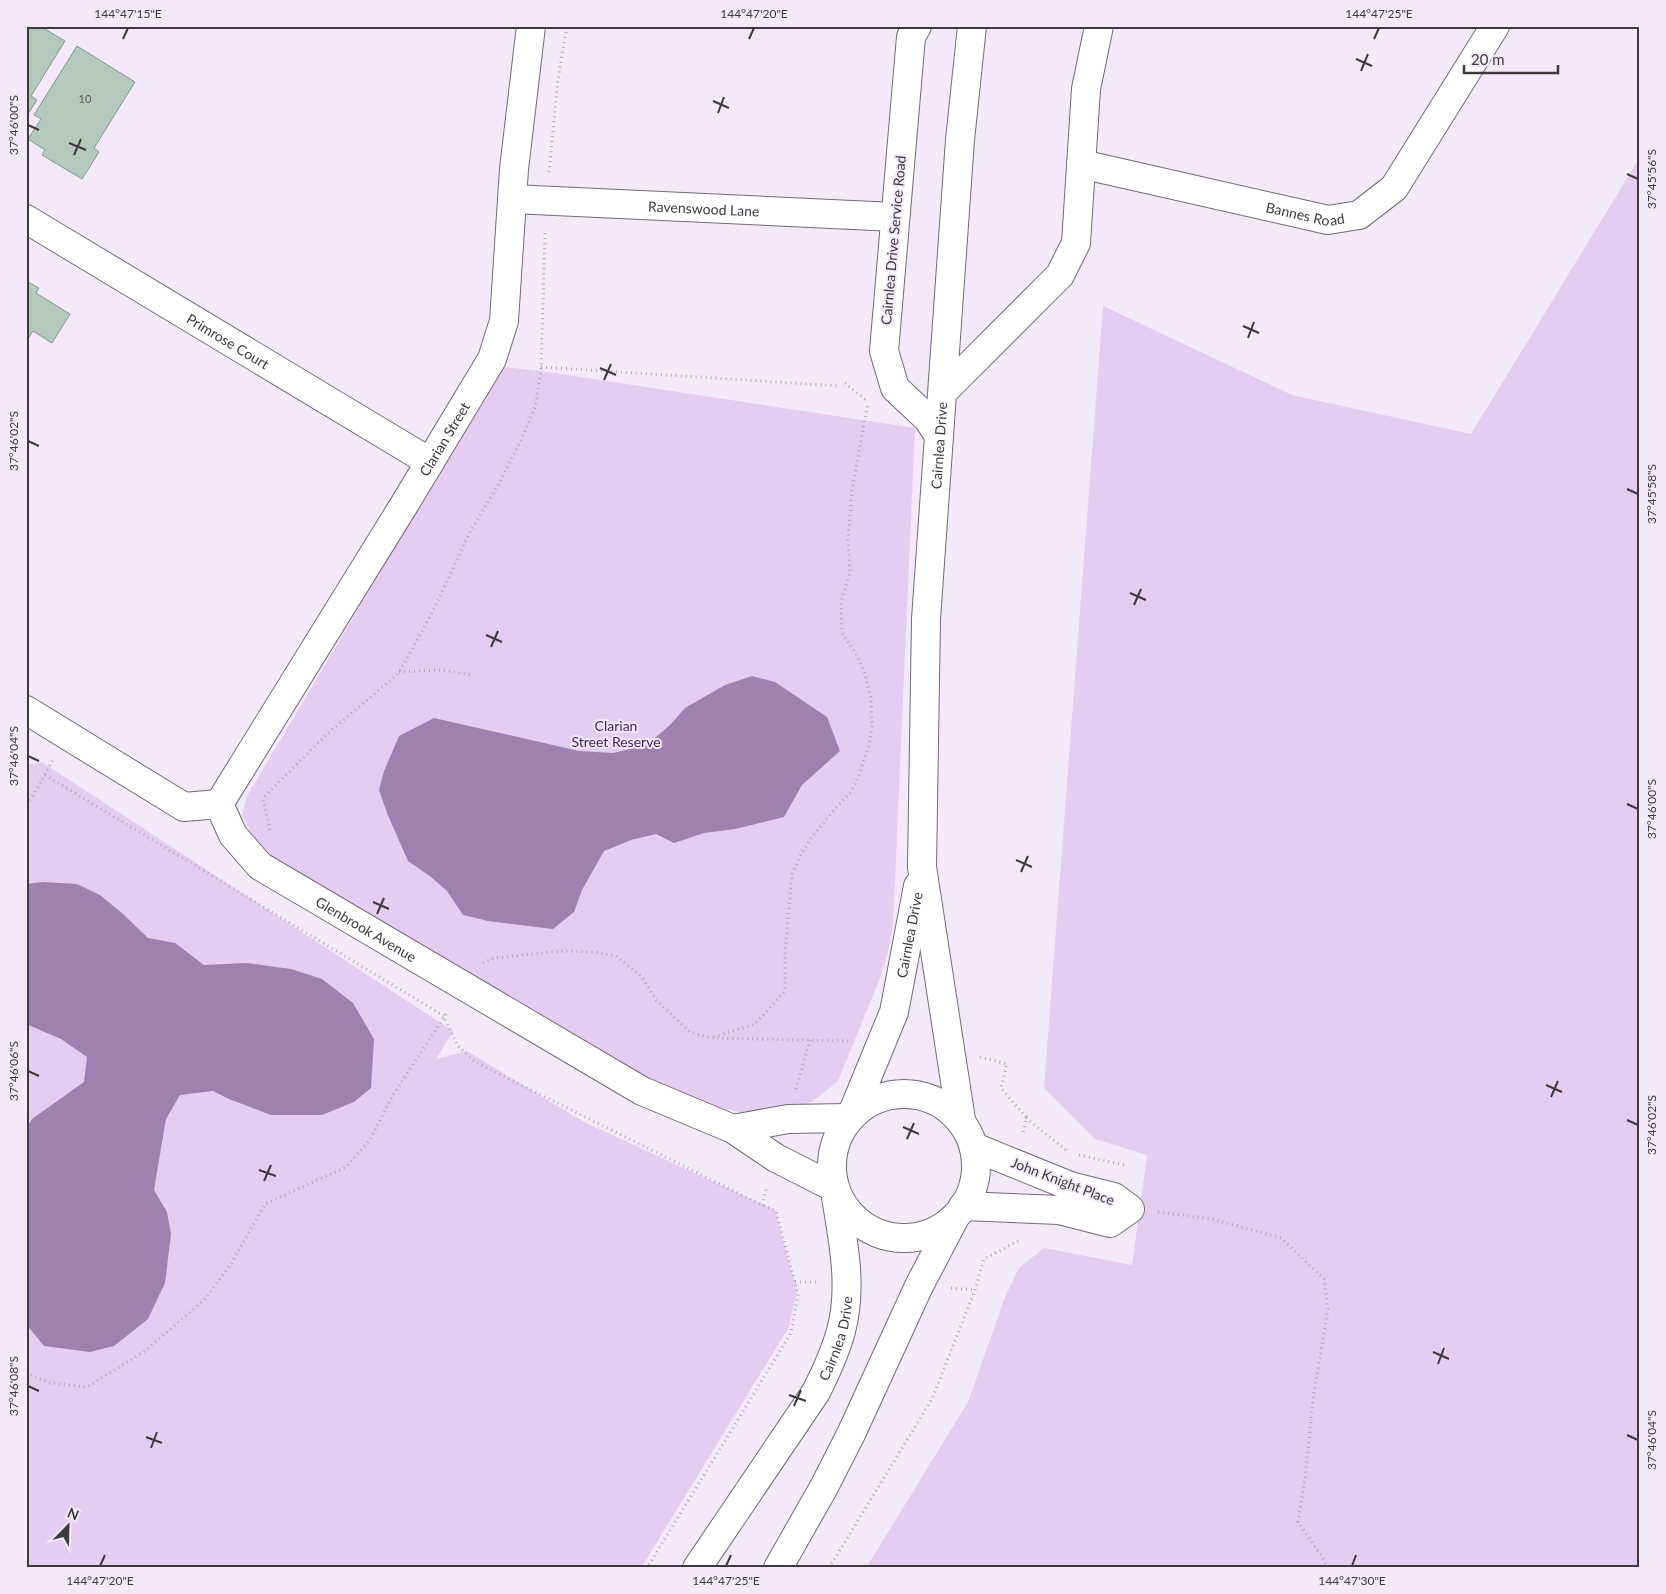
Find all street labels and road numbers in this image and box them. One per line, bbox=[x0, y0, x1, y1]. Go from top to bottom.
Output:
street label: Cairnlea Drive Service Road bbox=[877, 155, 909, 325]
street label: Ravenswood Lane bbox=[648, 197, 760, 219]
street label: Bannes Road bbox=[1265, 198, 1346, 229]
street label: Primrose Court bbox=[184, 309, 273, 372]
street label: Clarian Street bbox=[415, 399, 473, 479]
street label: Cairnlea Drive bbox=[927, 401, 950, 490]
street label: Cairnlea Drive bbox=[892, 890, 925, 979]
street label: Glenbrook Avenue bbox=[313, 892, 420, 965]
street label: John Knight Place bbox=[1009, 1153, 1117, 1209]
street label: Cairnlea Drive bbox=[815, 1296, 855, 1383]

